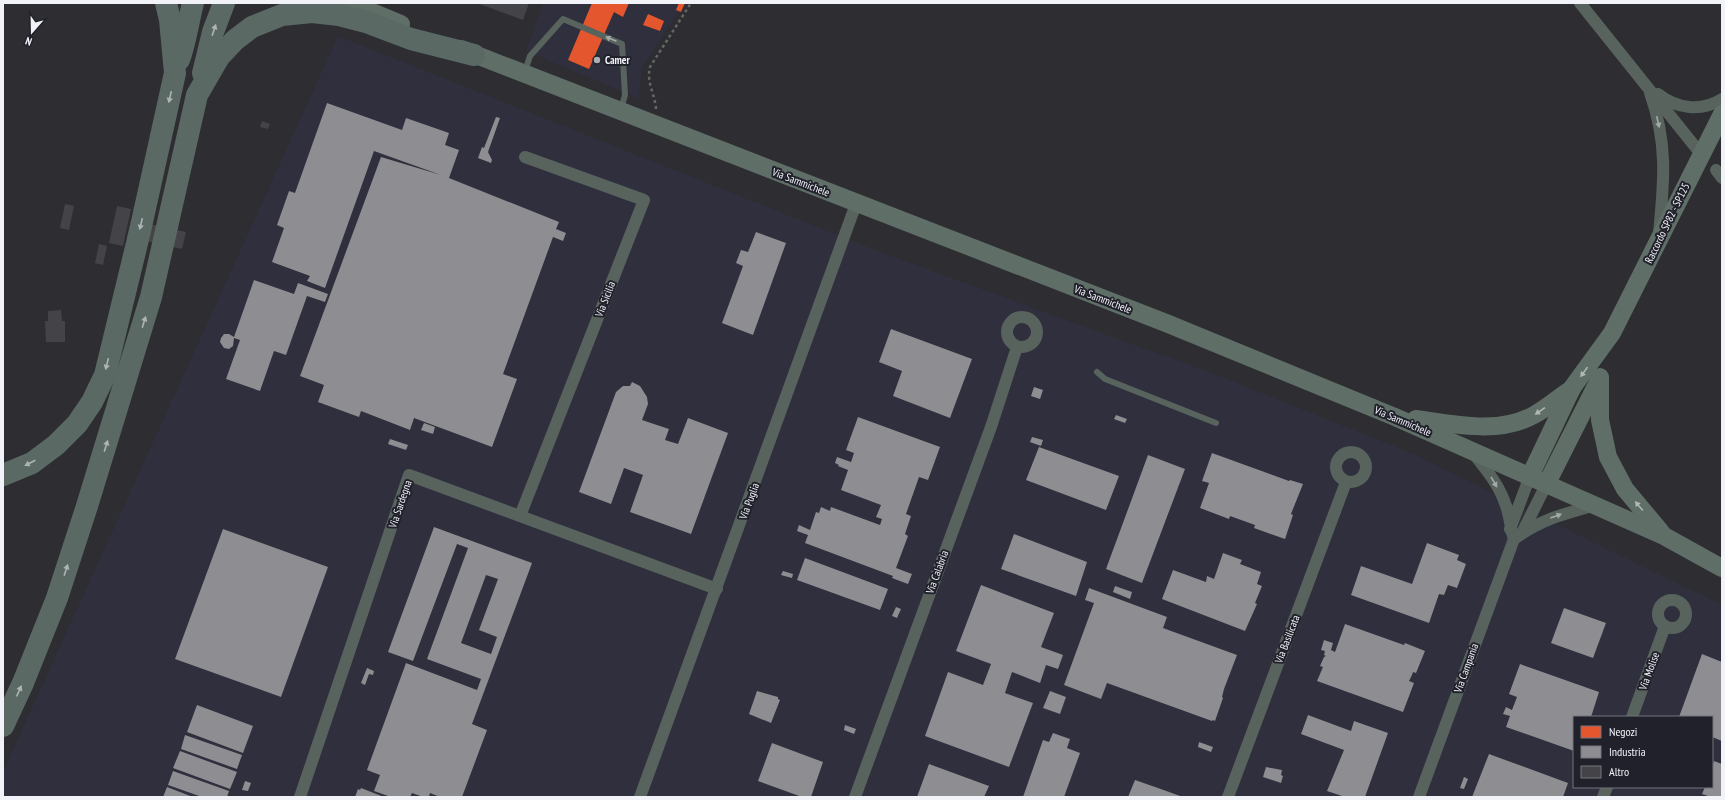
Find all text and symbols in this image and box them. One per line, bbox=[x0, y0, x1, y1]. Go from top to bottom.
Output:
north arrow bbox=[12, 12, 52, 52]
one-way arrow bbox=[211, 24, 217, 36]
text: N bbox=[23, 34, 34, 49]
one-way arrow bbox=[606, 36, 617, 42]
place label: Camer bbox=[605, 53, 630, 67]
marker: Camer bbox=[592, 55, 602, 65]
one-way arrow bbox=[166, 91, 172, 103]
one-way arrow bbox=[1655, 116, 1661, 128]
street label: Via Sammichele bbox=[769, 164, 832, 200]
street label: Raccordo SP82 - SP125 bbox=[1641, 180, 1693, 266]
one-way arrow bbox=[138, 217, 144, 230]
street label: Via Sicilia bbox=[591, 279, 618, 320]
street label: Via Sammichele bbox=[1071, 281, 1134, 317]
one-way arrow bbox=[141, 315, 147, 327]
one-way arrow bbox=[104, 357, 110, 370]
one-way arrow bbox=[1580, 367, 1588, 377]
street label: Via Sammichele bbox=[1372, 402, 1434, 439]
one-way arrow bbox=[1534, 407, 1546, 414]
one-way arrow bbox=[103, 440, 109, 452]
one-way arrow bbox=[24, 460, 36, 466]
one-way arrow bbox=[1491, 476, 1498, 488]
street label: Via Sardegna bbox=[385, 478, 415, 531]
street label: Via Puglia bbox=[736, 481, 762, 522]
one-way arrow bbox=[1634, 500, 1643, 511]
one-way arrow bbox=[1551, 513, 1563, 519]
street label: Via Calabria bbox=[922, 548, 951, 596]
one-way arrow bbox=[63, 563, 69, 575]
street label: Via Basilicata bbox=[1271, 613, 1303, 666]
street label: Via Campania bbox=[1450, 641, 1481, 696]
street label: Via Molise bbox=[1635, 650, 1662, 693]
one-way arrow bbox=[16, 685, 22, 696]
legend bbox=[1573, 716, 1713, 788]
text: Negozi bbox=[1609, 724, 1637, 739]
text: Industria bbox=[1609, 744, 1646, 759]
text: Altro bbox=[1609, 764, 1629, 779]

